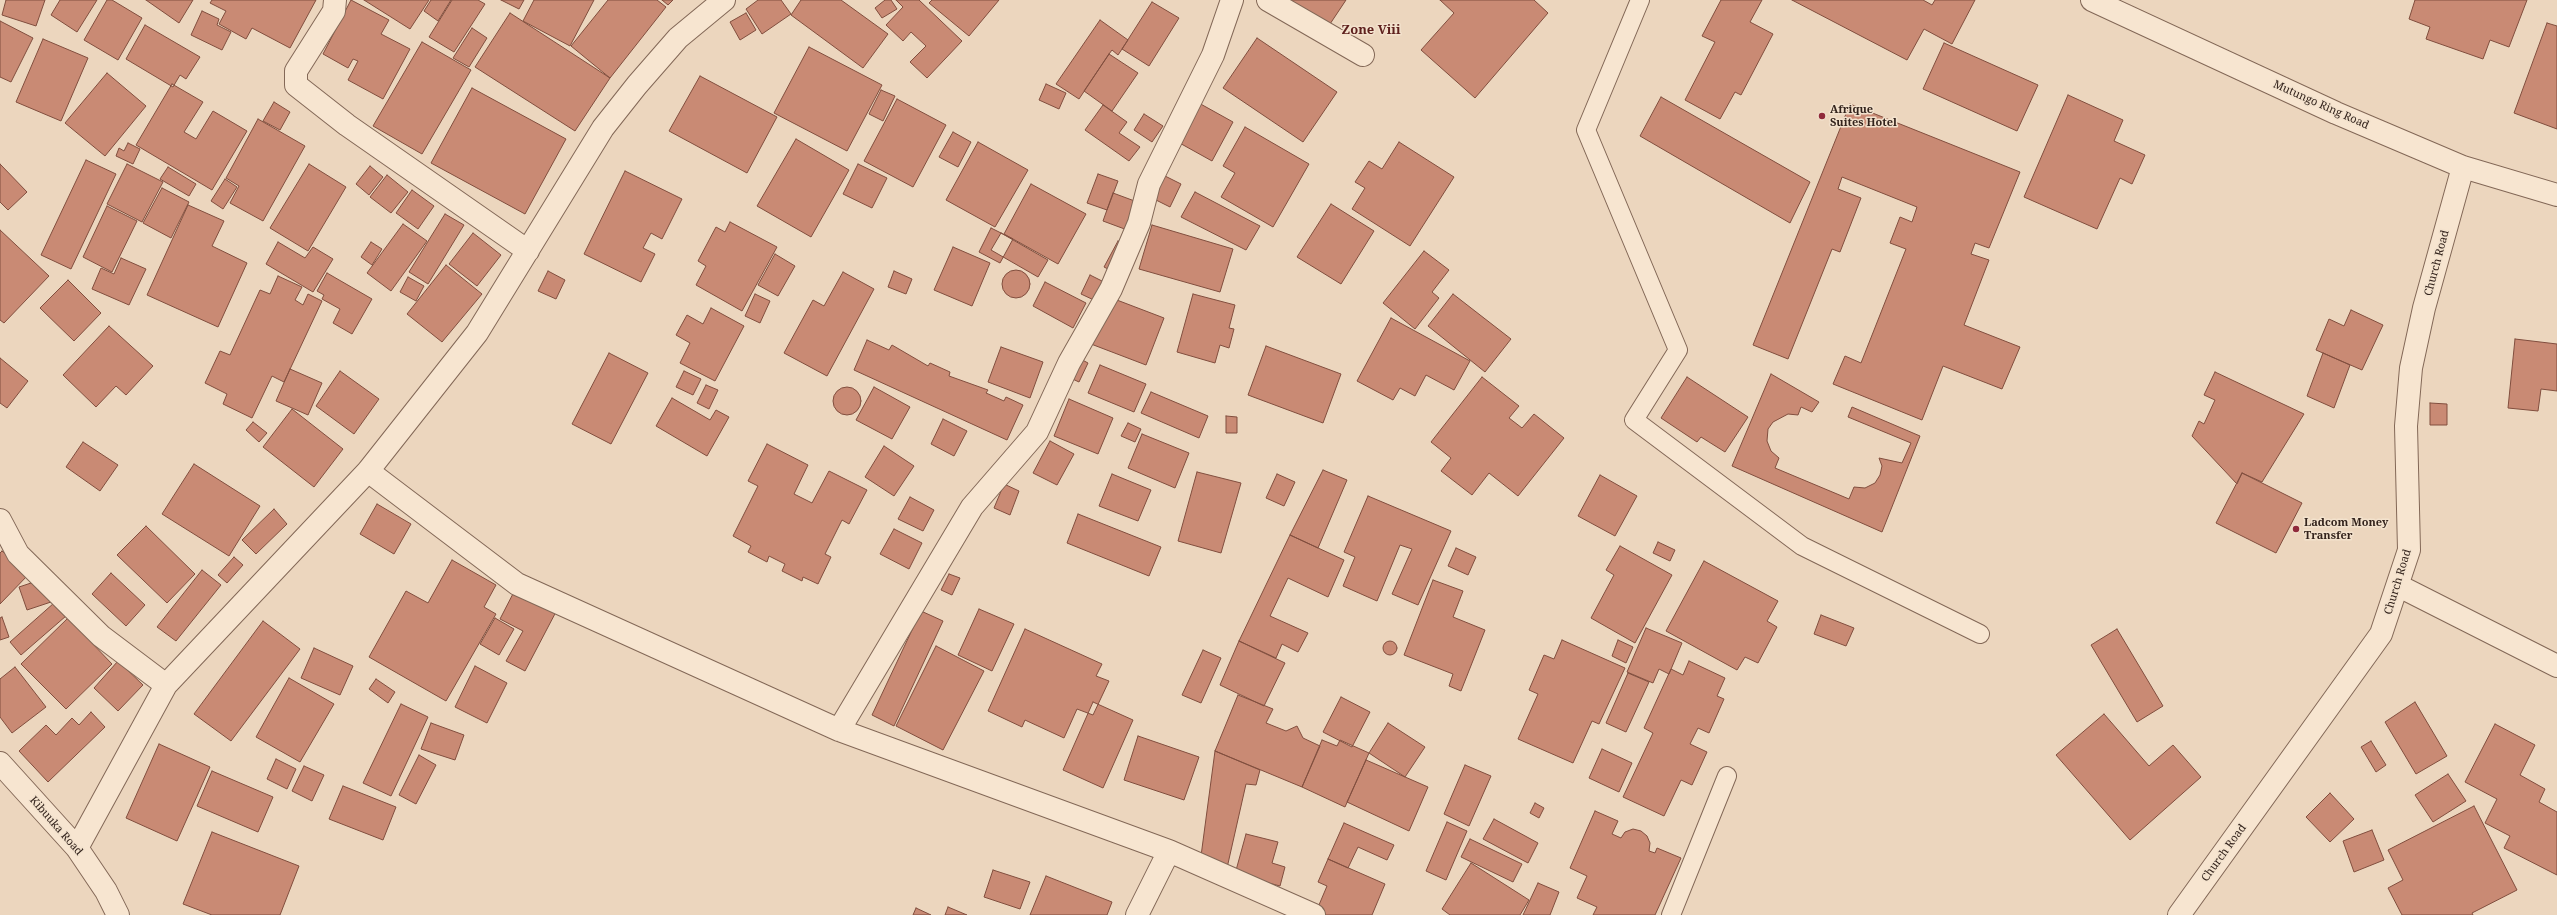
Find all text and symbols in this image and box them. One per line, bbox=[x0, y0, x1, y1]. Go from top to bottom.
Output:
district label: Zone Viii bbox=[1342, 22, 1400, 38]
street label: Mutungo Ring Road bbox=[2271, 78, 2371, 132]
place label: Afrique Suites Hotel bbox=[1830, 103, 1897, 129]
marker: Afrique Suites Hotel bbox=[1817, 111, 1827, 121]
street label: Church Road bbox=[2422, 229, 2452, 297]
place label: Ladcom Money Transfer bbox=[2304, 516, 2388, 542]
marker: Ladcom Money Transfer bbox=[2291, 524, 2301, 534]
street label: Church Road bbox=[2382, 548, 2414, 616]
street label: Kibuuka Road bbox=[27, 794, 85, 858]
street label: Church Road bbox=[2199, 822, 2249, 884]

